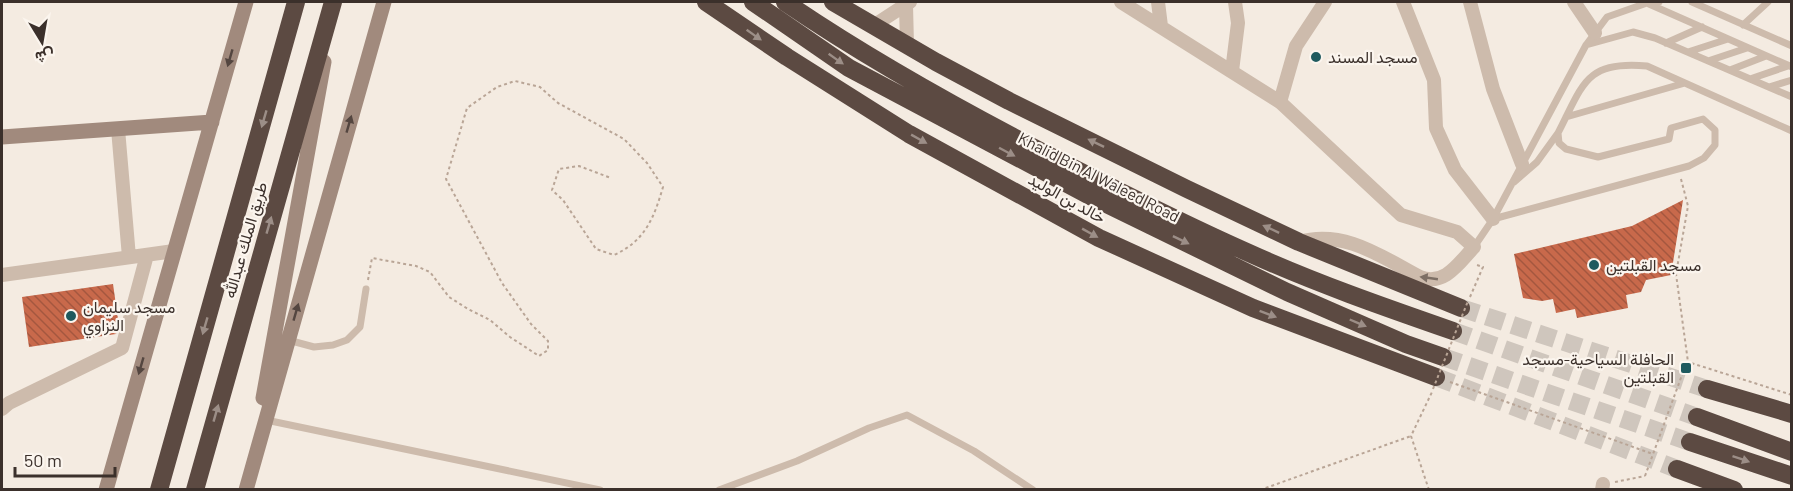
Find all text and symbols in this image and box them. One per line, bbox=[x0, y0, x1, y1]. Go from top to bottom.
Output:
north arrow bbox=[12, 12, 72, 72]
one-way arrow bbox=[746, 29, 762, 41]
text: ش bbox=[34, 45, 56, 68]
place label: مسجد المسند bbox=[1328, 47, 1418, 67]
one-way arrow bbox=[225, 49, 234, 67]
marker: مسجد المسند bbox=[1309, 50, 1323, 64]
one-way arrow bbox=[828, 53, 844, 64]
one-way arrow bbox=[258, 109, 268, 128]
one-way arrow bbox=[345, 115, 354, 133]
street label: Khalid Bin Al Waleed Road bbox=[1015, 128, 1183, 225]
one-way arrow bbox=[911, 134, 928, 144]
one-way arrow bbox=[1087, 139, 1104, 148]
one-way arrow bbox=[999, 147, 1016, 157]
street label: خالد بن الوليد bbox=[1024, 169, 1109, 228]
street label: طريق الملك عبدالله bbox=[219, 180, 272, 301]
one-way arrow bbox=[265, 216, 274, 234]
one-way arrow bbox=[1263, 224, 1280, 233]
one-way arrow bbox=[1082, 228, 1099, 238]
one-way arrow bbox=[1172, 235, 1190, 245]
place label: مسجد القبلتين bbox=[1606, 255, 1701, 276]
marker: مسجد القبلتين bbox=[1587, 258, 1601, 272]
one-way arrow bbox=[1419, 273, 1438, 282]
place label: مسجد سليمان النزاوي bbox=[83, 297, 175, 339]
one-way arrow bbox=[292, 303, 301, 321]
marker: مسجد سليمان النزاوي bbox=[64, 309, 78, 323]
one-way arrow bbox=[1259, 309, 1277, 319]
one-way arrow bbox=[200, 318, 209, 336]
one-way arrow bbox=[1349, 318, 1367, 328]
place label: الحافلة السياحية-مسجد القبلتين bbox=[1522, 349, 1674, 388]
one-way arrow bbox=[136, 357, 145, 375]
marker: الحافلة السياحية-مسجد القبلتين bbox=[1679, 361, 1693, 375]
one-way arrow bbox=[212, 404, 221, 422]
scale bar bbox=[15, 440, 116, 478]
text: 50 m bbox=[24, 449, 62, 471]
one-way arrow bbox=[1732, 455, 1750, 464]

